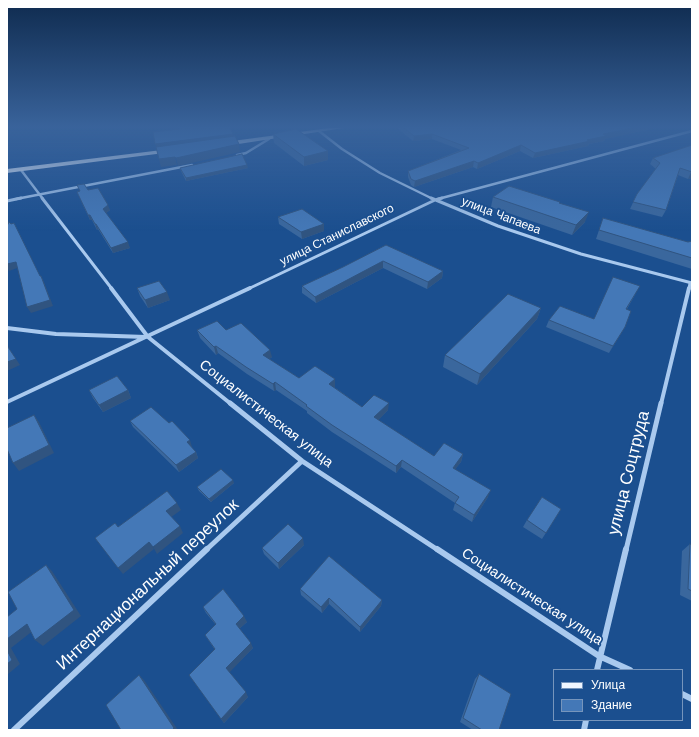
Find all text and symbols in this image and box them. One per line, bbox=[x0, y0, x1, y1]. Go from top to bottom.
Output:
street label: улица Чапаева bbox=[459, 194, 543, 238]
street label: улица Станиславского bbox=[278, 201, 396, 269]
street label: Социалистическая улица bbox=[196, 357, 336, 471]
street label: улица Соцтруда bbox=[604, 409, 654, 537]
street label: Интернациональный переулок bbox=[53, 495, 243, 675]
street label: Социалистическая улица bbox=[458, 545, 606, 649]
legend bbox=[553, 669, 683, 721]
text: Улица bbox=[591, 678, 625, 692]
text: Здание bbox=[591, 698, 632, 712]

